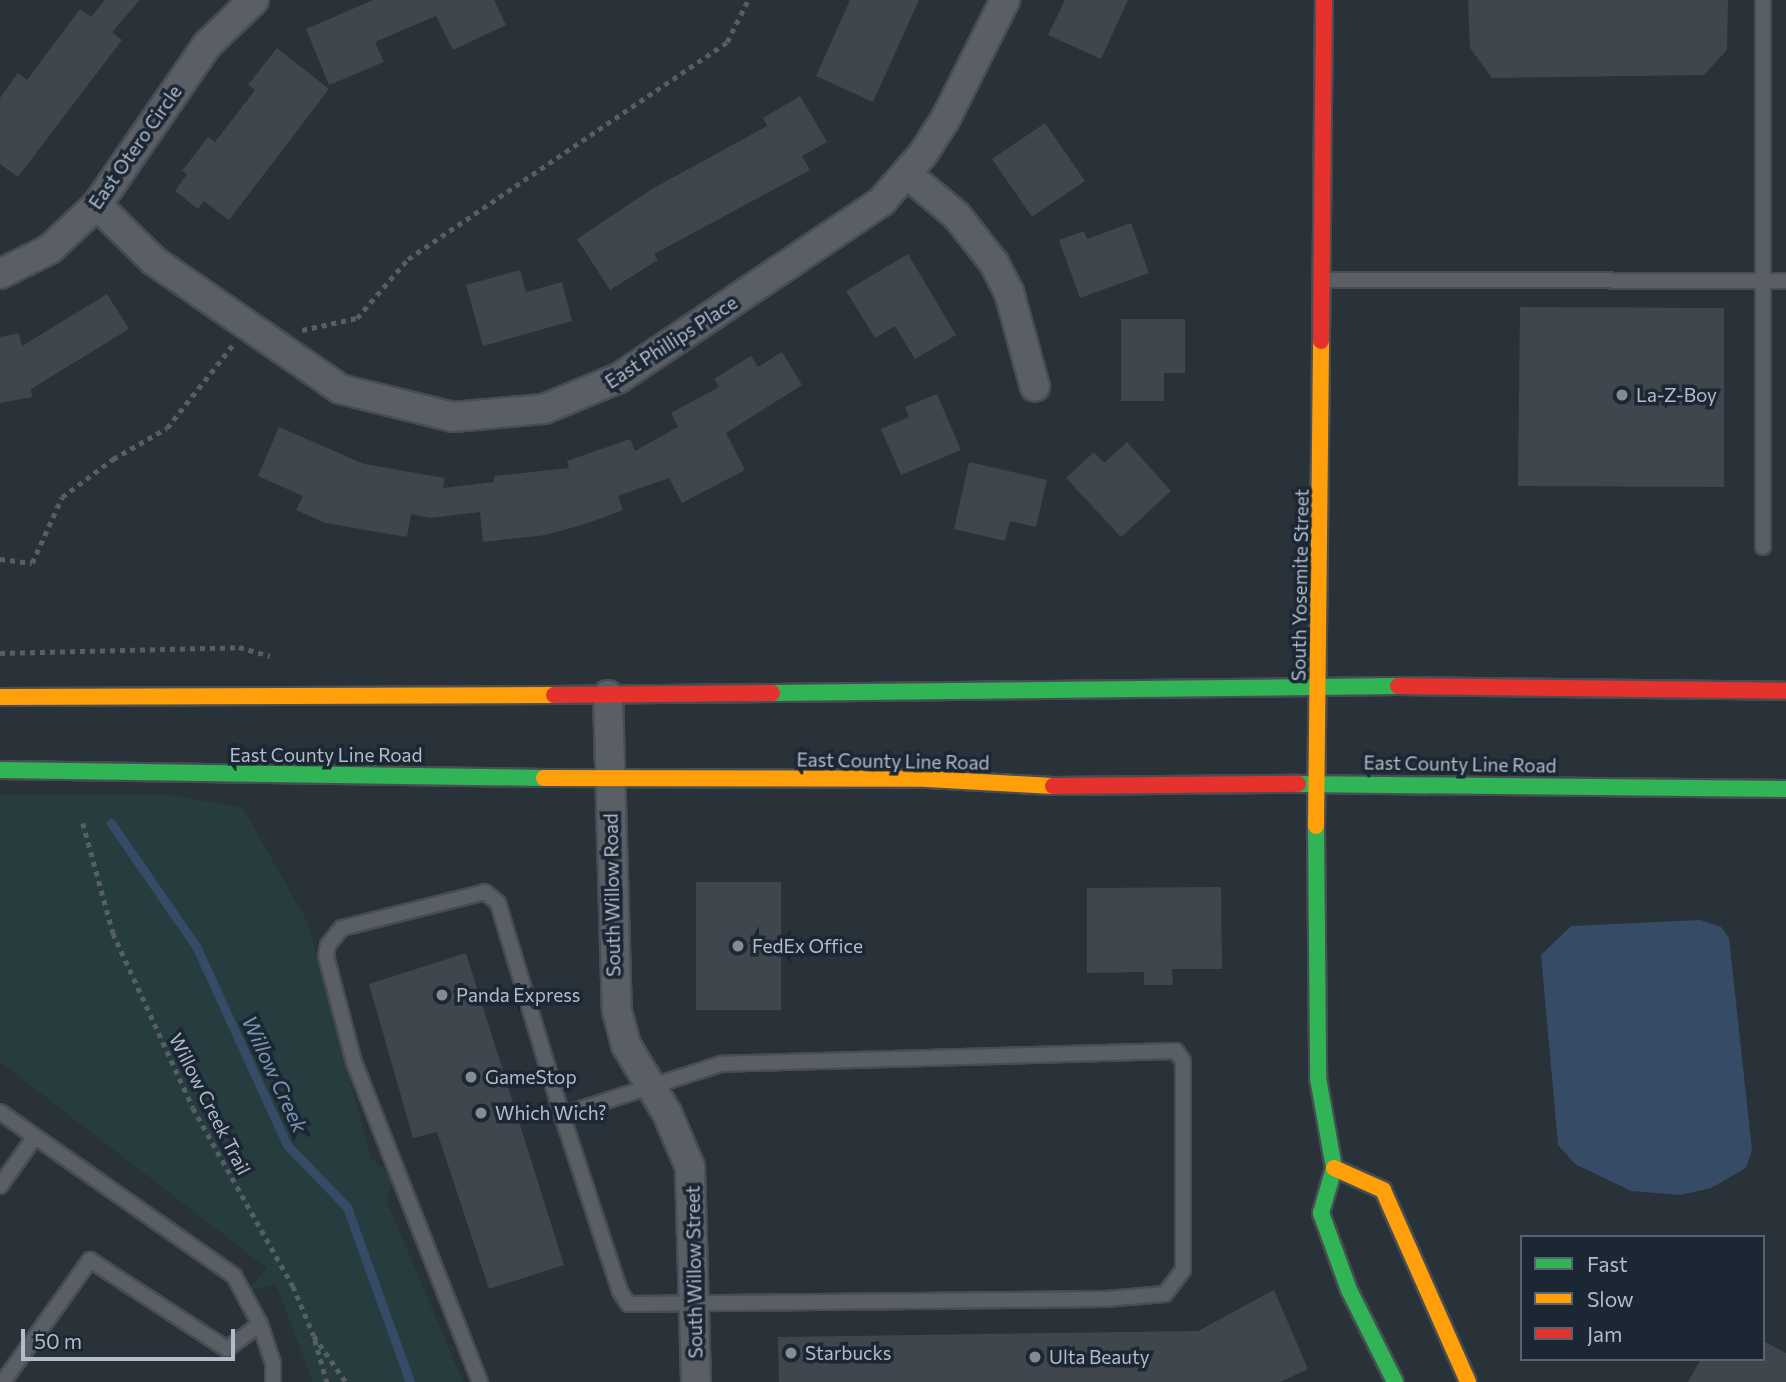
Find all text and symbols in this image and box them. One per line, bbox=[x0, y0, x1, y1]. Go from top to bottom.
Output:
street label: East Otero Circle bbox=[84, 81, 186, 213]
street label: East Phillips Place bbox=[601, 291, 741, 393]
place label: La-Z-Boy bbox=[1636, 384, 1717, 406]
marker: La-Z-Boy bbox=[1614, 387, 1630, 403]
street label: South Yosemite Street bbox=[1287, 489, 1313, 681]
street label: East County Line Road bbox=[229, 744, 423, 766]
street label: East County Line Road bbox=[796, 748, 990, 774]
street label: East County Line Road bbox=[1363, 751, 1557, 777]
street label: South Willow Road bbox=[599, 813, 625, 977]
place label: FedEx Office bbox=[752, 935, 863, 957]
marker: FedEx Office bbox=[730, 938, 746, 954]
place label: Panda Express bbox=[456, 984, 580, 1006]
marker: Panda Express bbox=[434, 987, 450, 1003]
water label: Willow Creek bbox=[237, 1011, 313, 1137]
street label: Willow Creek Trail bbox=[165, 1029, 255, 1179]
place label: GameStop bbox=[485, 1066, 577, 1088]
marker: GameStop bbox=[463, 1069, 479, 1085]
place label: Which Wich? bbox=[495, 1102, 606, 1124]
marker: Which Wich? bbox=[473, 1105, 489, 1121]
street label: South Willow Street bbox=[681, 1185, 707, 1359]
legend bbox=[1520, 1235, 1765, 1361]
text: Fast bbox=[1587, 1251, 1628, 1276]
text: Slow bbox=[1587, 1286, 1634, 1311]
scale bar bbox=[24, 1316, 238, 1360]
text: Jam bbox=[1587, 1321, 1622, 1346]
text: 50 m bbox=[34, 1328, 82, 1353]
place label: Starbucks bbox=[805, 1342, 891, 1364]
marker: Starbucks bbox=[783, 1345, 799, 1361]
place label: Ulta Beauty bbox=[1049, 1346, 1150, 1368]
marker: Ulta Beauty bbox=[1027, 1349, 1043, 1365]

